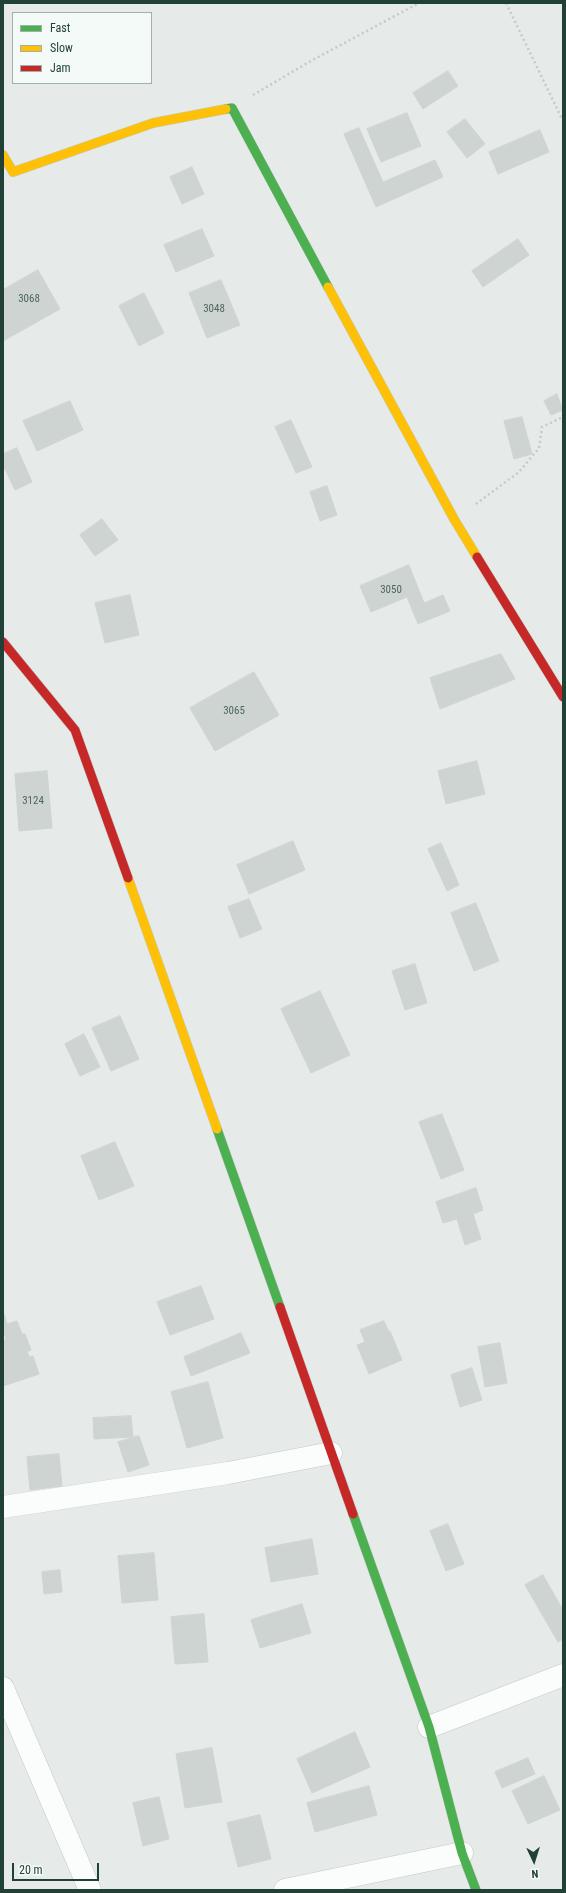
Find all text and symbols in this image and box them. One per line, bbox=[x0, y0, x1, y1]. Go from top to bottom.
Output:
legend bbox=[12, 12, 152, 84]
text: Fast bbox=[50, 21, 70, 35]
text: Slow bbox=[50, 41, 73, 55]
text: Jam bbox=[50, 61, 71, 75]
house number: 3068 bbox=[18, 292, 40, 306]
house number: 3048 bbox=[203, 302, 225, 316]
house number: 3050 bbox=[380, 583, 402, 597]
house number: 3065 bbox=[223, 704, 245, 718]
house number: 3124 bbox=[22, 794, 44, 808]
north arrow bbox=[514, 1841, 554, 1881]
scale bar bbox=[14, 1855, 101, 1881]
text: 20 m bbox=[19, 1863, 43, 1877]
text: N bbox=[531, 1867, 539, 1880]

